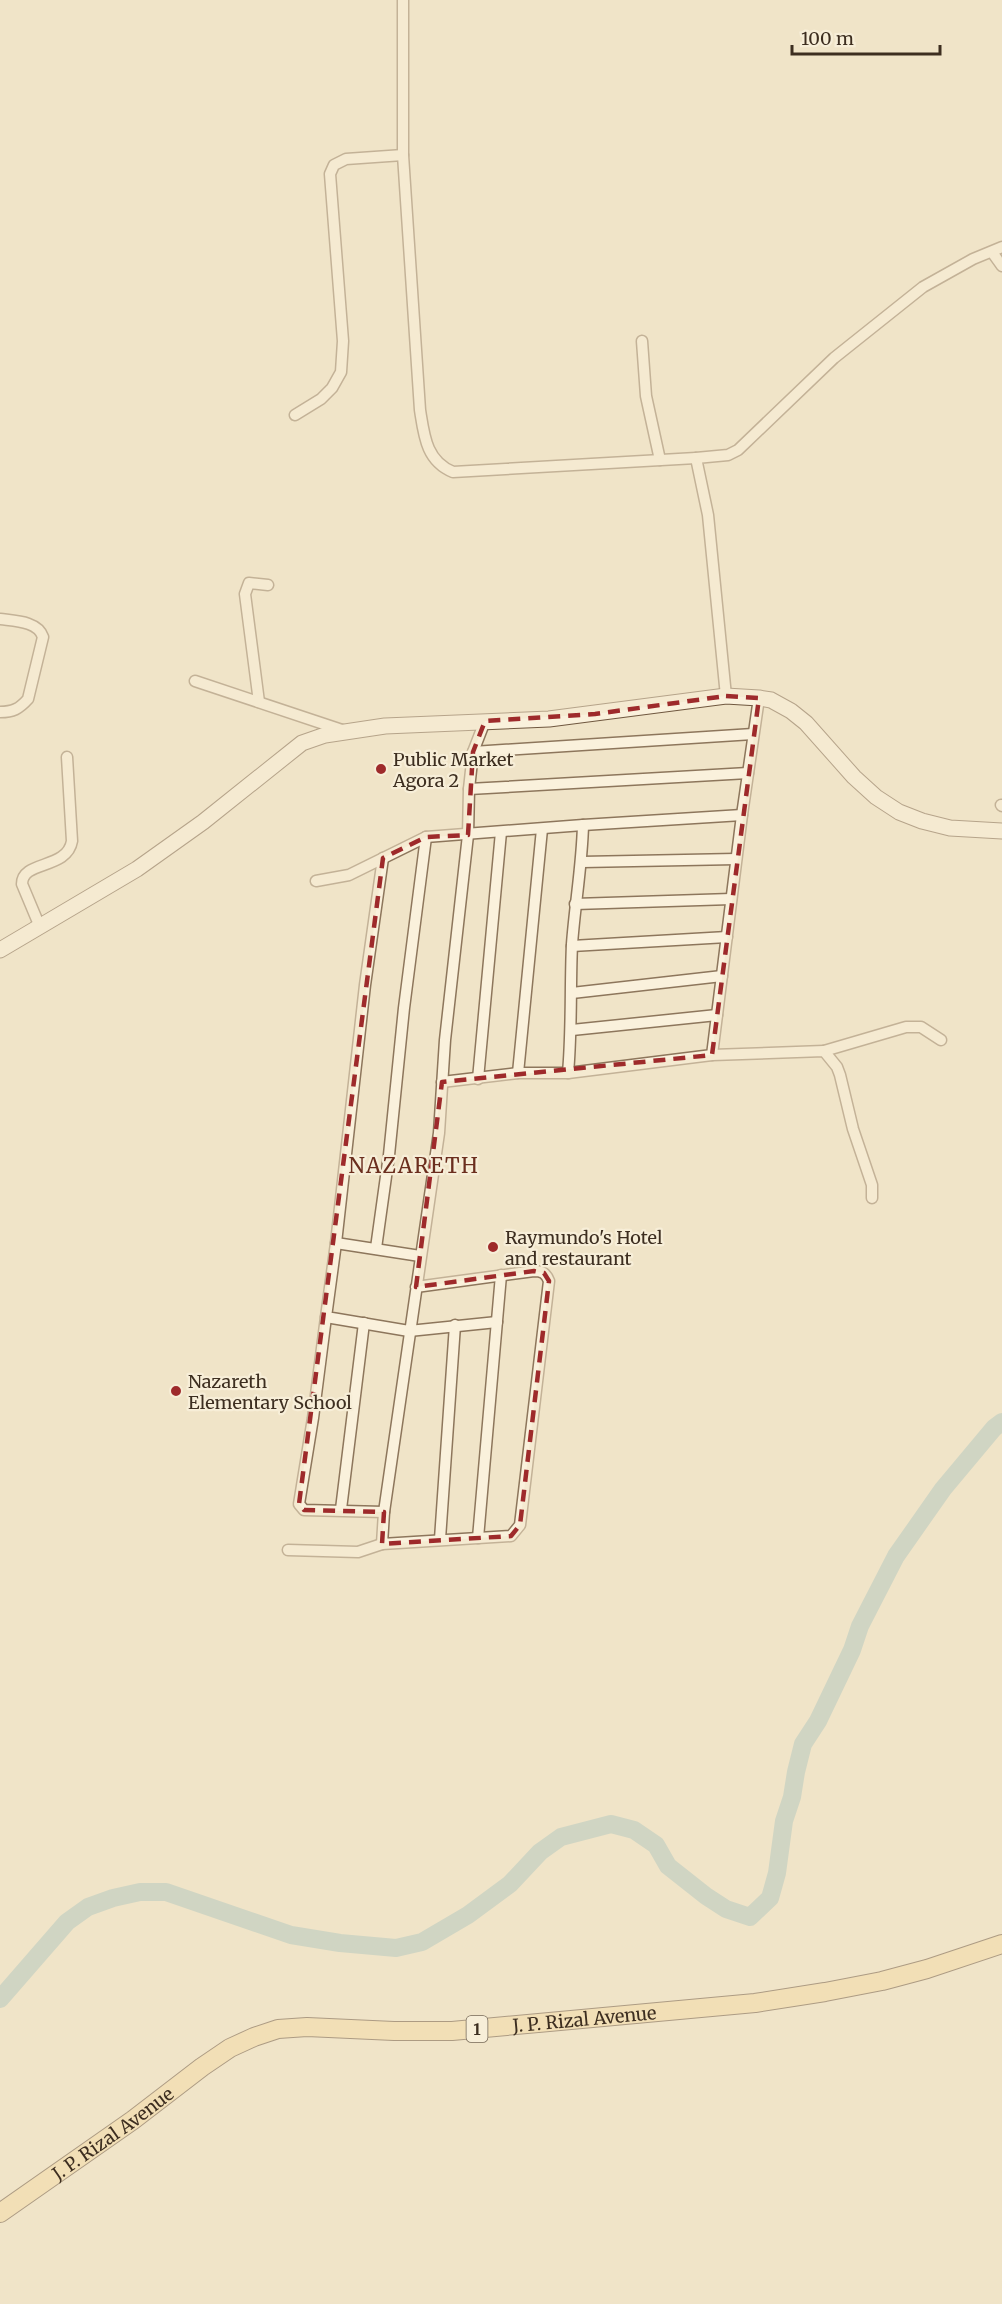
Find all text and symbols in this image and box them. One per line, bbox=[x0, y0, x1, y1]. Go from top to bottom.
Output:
scale bar bbox=[792, 18, 940, 56]
text: 100 m bbox=[801, 27, 854, 50]
place label: Public Market Agora 2 bbox=[392, 748, 513, 792]
marker: Public Market Agora 2 bbox=[374, 762, 388, 776]
district label: NAZARETH bbox=[349, 1152, 479, 1179]
place label: Raymundo's Hotel and restaurant bbox=[505, 1226, 663, 1270]
marker: Raymundo's Hotel and restaurant bbox=[486, 1240, 500, 1254]
place label: Nazareth Elementary School bbox=[188, 1370, 352, 1414]
marker: Nazareth Elementary School bbox=[169, 1384, 183, 1398]
street label: J. P. Rizal Avenue bbox=[511, 2001, 657, 2037]
road number: 1 bbox=[466, 2016, 488, 2042]
street label: J. P. Rizal Avenue bbox=[47, 2082, 178, 2185]

